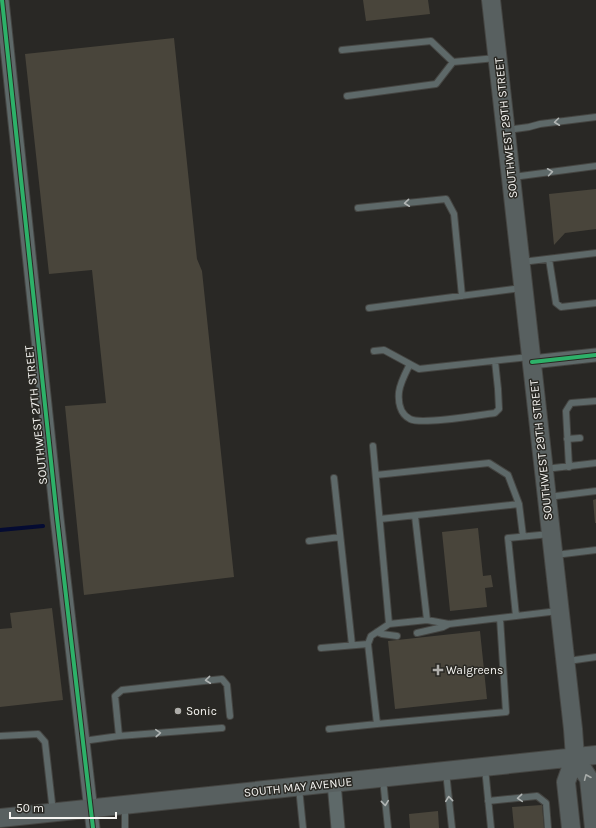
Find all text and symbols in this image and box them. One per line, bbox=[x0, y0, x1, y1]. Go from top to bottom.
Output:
street label: SOUTHWEST 29TH STREET bbox=[492, 57, 520, 199]
one-way arrow bbox=[554, 117, 560, 126]
one-way arrow bbox=[547, 168, 553, 177]
one-way arrow bbox=[404, 199, 410, 208]
street label: SOUTHWEST 27TH STREET bbox=[22, 345, 50, 485]
street label: SOUTHWEST 29TH STREET bbox=[527, 379, 555, 521]
place label: Walgreens bbox=[446, 663, 503, 677]
marker: Walgreens bbox=[433, 665, 443, 675]
one-way arrow bbox=[205, 675, 211, 684]
place label: Sonic bbox=[186, 704, 217, 718]
marker: Sonic bbox=[173, 706, 183, 716]
one-way arrow bbox=[155, 729, 161, 738]
street label: SOUTH MAY AVENUE bbox=[243, 774, 353, 800]
one-way arrow bbox=[583, 774, 591, 781]
one-way arrow bbox=[517, 793, 523, 802]
scale bar bbox=[10, 794, 116, 820]
one-way arrow bbox=[445, 796, 454, 802]
one-way arrow bbox=[381, 800, 390, 806]
text: 50 m bbox=[16, 801, 44, 815]

